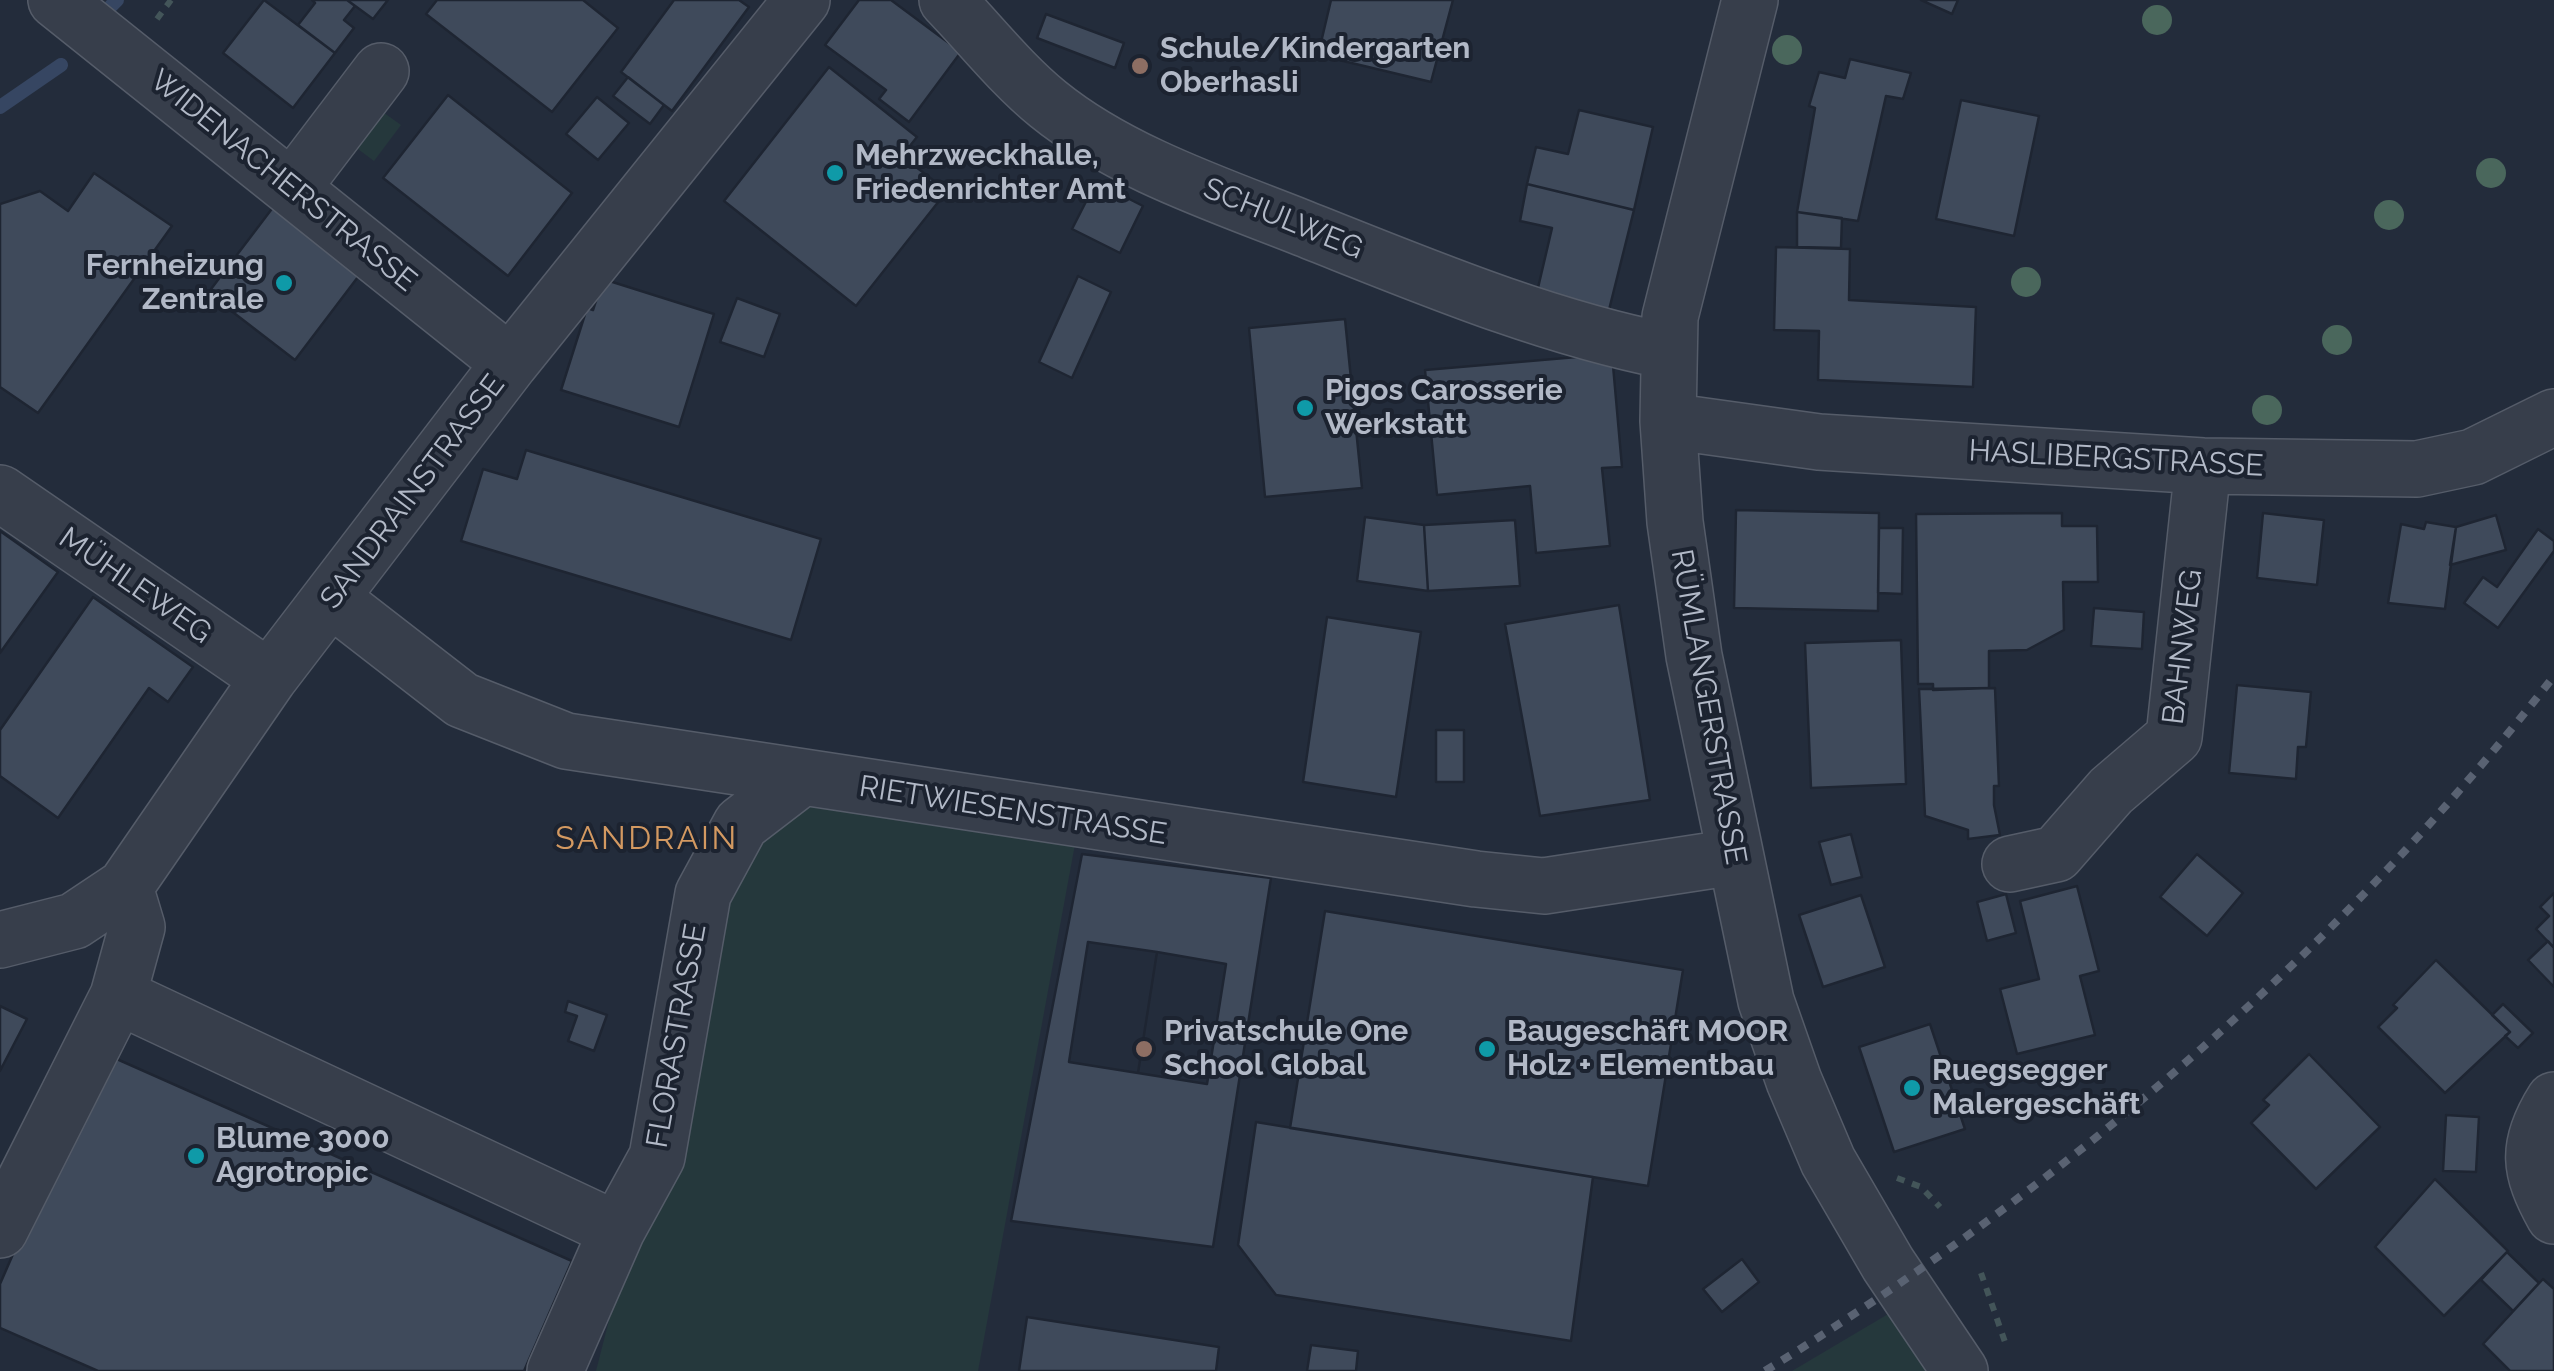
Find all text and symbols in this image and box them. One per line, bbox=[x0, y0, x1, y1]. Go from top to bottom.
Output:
place label: Schule/Kindergarten Oberhasli bbox=[1160, 31, 1470, 102]
marker: Schule/Kindergarten Oberhasli bbox=[1129, 55, 1151, 77]
street label: WIDENACHERSTRASSE bbox=[143, 62, 423, 300]
place label: Mehrzweckhalle, Friedenrichter Amt bbox=[855, 138, 1126, 208]
marker: Mehrzweckhalle, Friedenrichter Amt bbox=[824, 162, 846, 184]
street label: SCHULWEG bbox=[1198, 171, 1368, 267]
place label: Fernheizung Zentrale bbox=[86, 248, 264, 318]
marker: Fernheizung Zentrale bbox=[273, 272, 295, 294]
street label: SANDRAINSTRASSE bbox=[313, 368, 513, 616]
place label: Pigos Carosserie Werkstatt bbox=[1325, 373, 1563, 444]
marker: Pigos Carosserie Werkstatt bbox=[1294, 397, 1316, 419]
street label: HASLIBERGSTRASSE bbox=[1968, 433, 2264, 485]
street label: MÜHLEWEG bbox=[52, 520, 218, 652]
street label: RÜMLANGERSTRASSE bbox=[1663, 547, 1753, 867]
street label: BAHNWEG bbox=[2156, 567, 2210, 727]
street label: RIETWIESENSTRASSE bbox=[857, 769, 1169, 853]
district label: SANDRAIN bbox=[555, 820, 739, 858]
street label: FLORASTRASSE bbox=[640, 921, 714, 1151]
place label: Privatschule One School Global bbox=[1164, 1014, 1408, 1084]
place label: Baugeschäft MOOR Holz + Elementbau bbox=[1507, 1014, 1788, 1084]
marker: Privatschule One School Global bbox=[1133, 1038, 1155, 1060]
marker: Baugeschäft MOOR Holz + Elementbau bbox=[1476, 1038, 1498, 1060]
place label: Ruegsegger Malergeschäft bbox=[1932, 1053, 2141, 1124]
marker: Ruegsegger Malergeschäft bbox=[1901, 1077, 1923, 1099]
place label: Blume 3000 Agrotropic bbox=[216, 1121, 390, 1192]
marker: Blume 3000 Agrotropic bbox=[185, 1145, 207, 1167]

